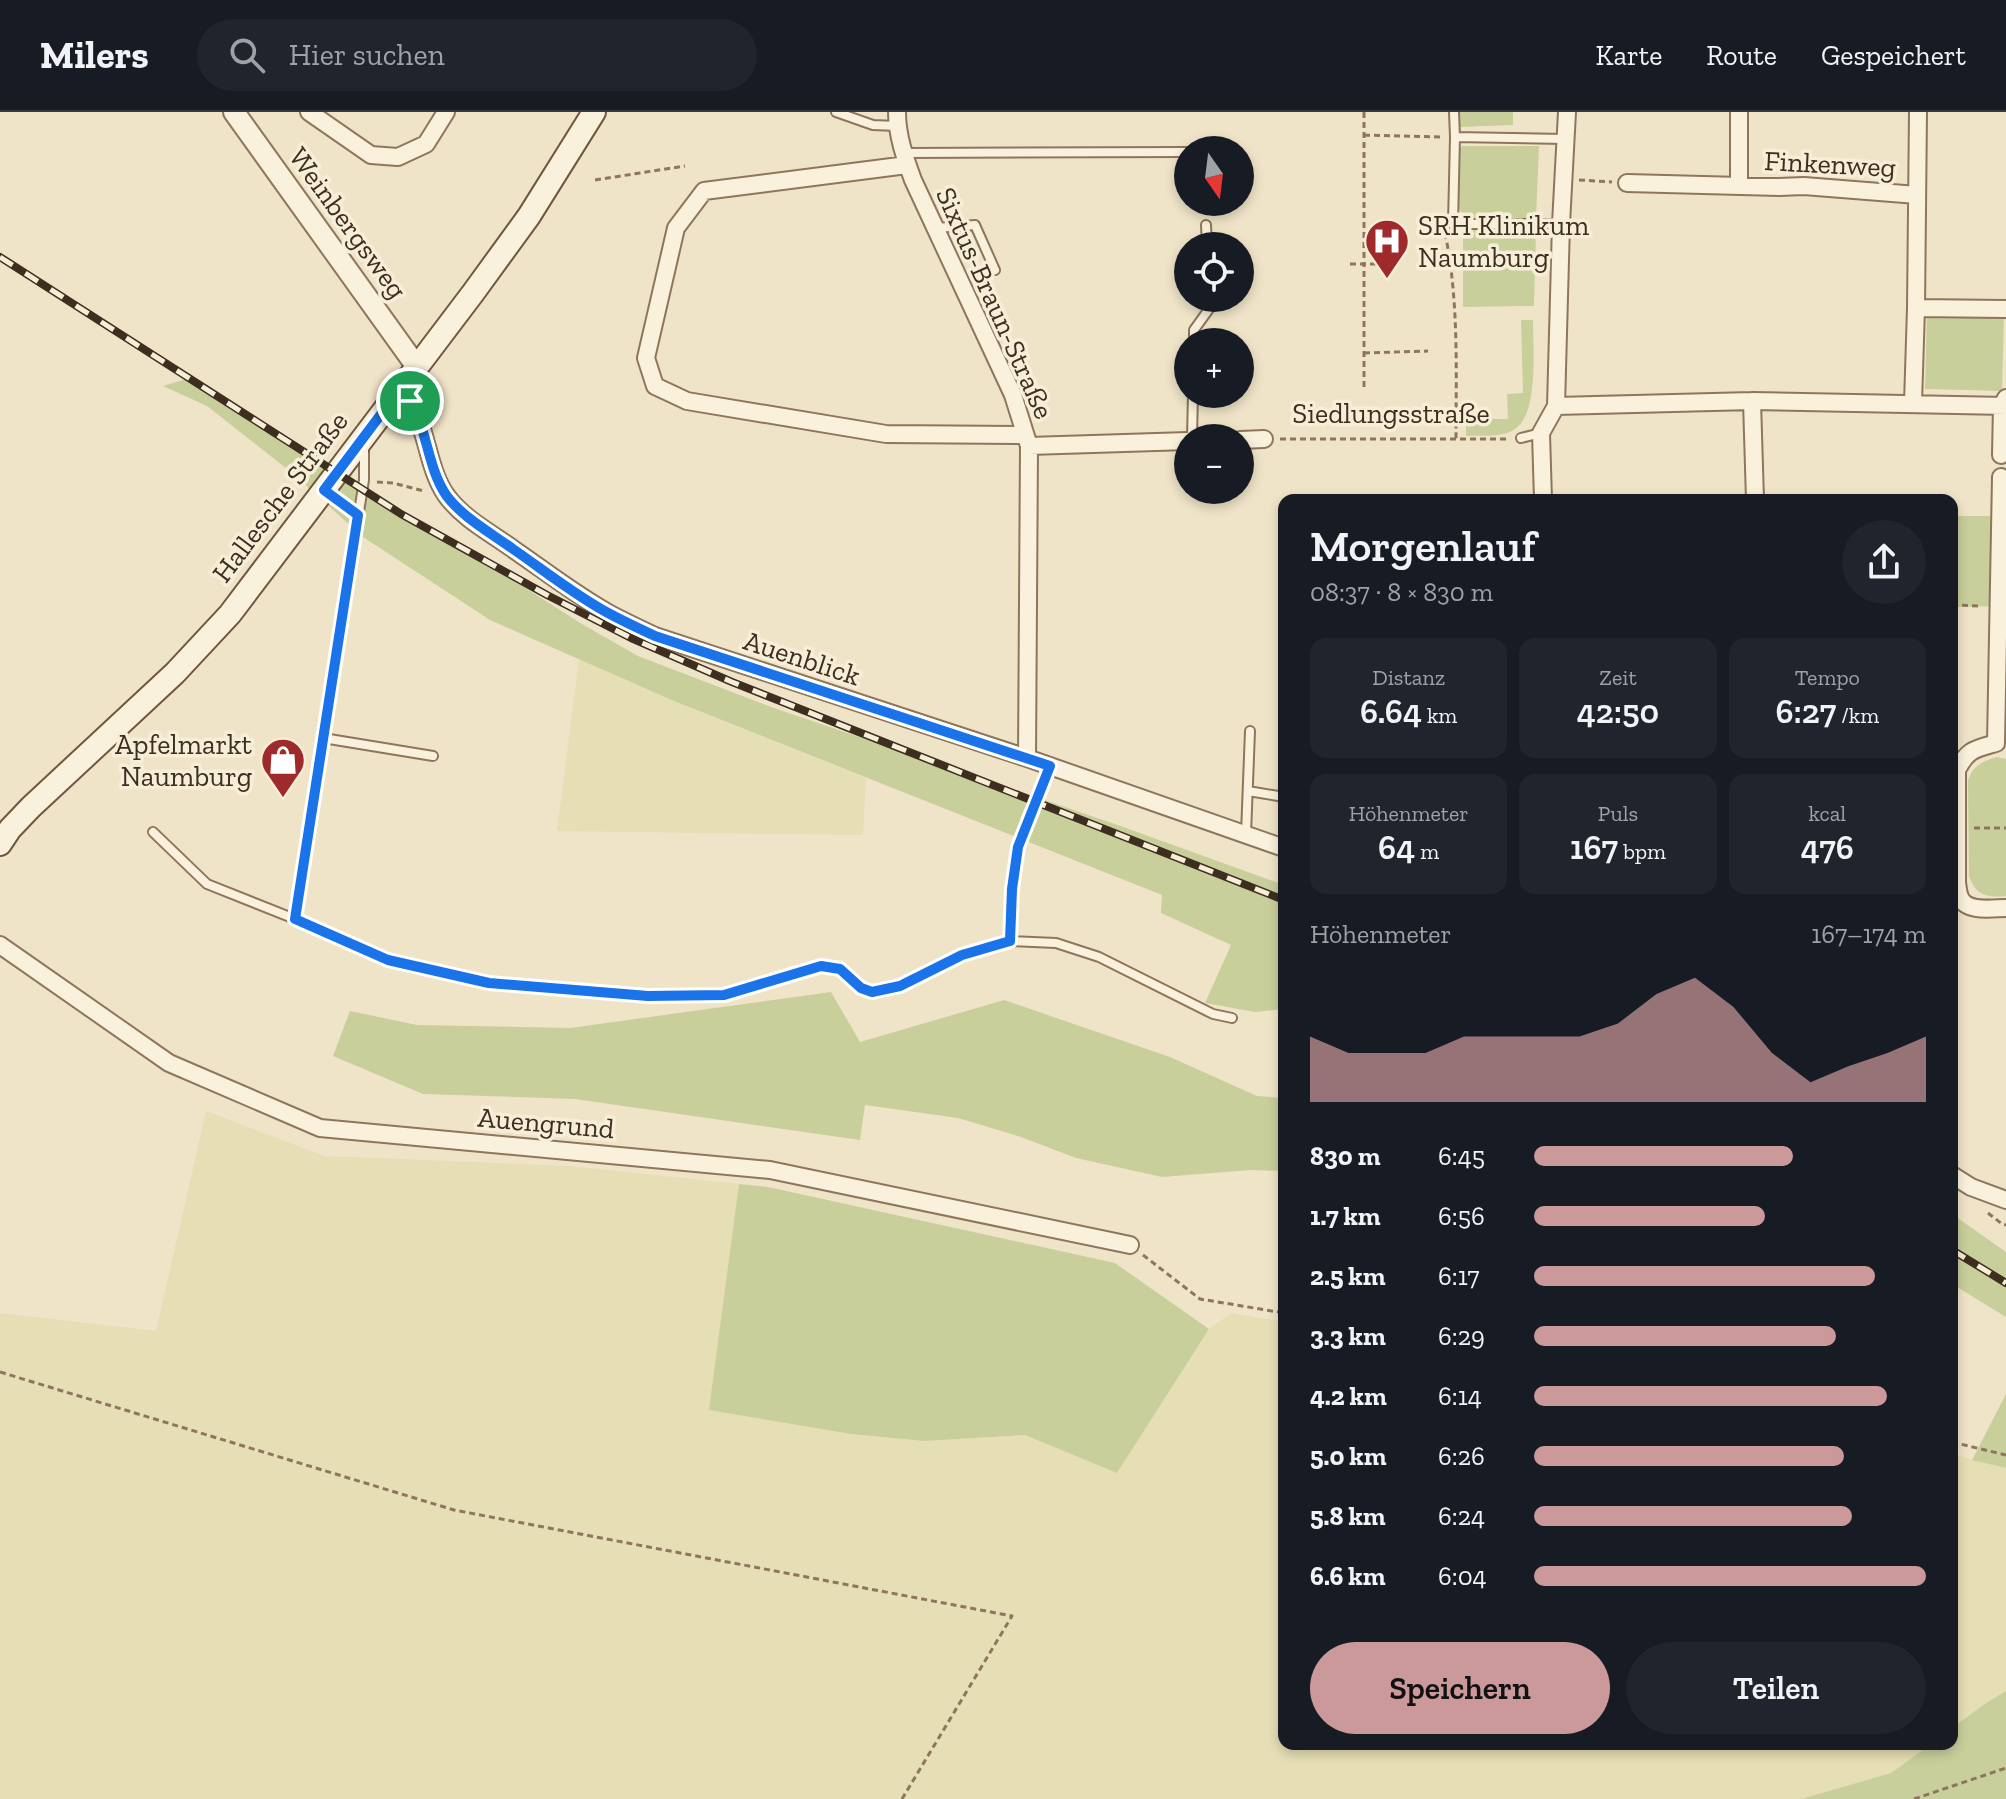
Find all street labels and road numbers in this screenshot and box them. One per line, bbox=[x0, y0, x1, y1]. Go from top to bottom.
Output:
street label: Weinbergsweg bbox=[282, 141, 414, 305]
street label: Finkenweg bbox=[1763, 144, 1897, 184]
street label: Sixtus-Braun-Straße bbox=[929, 182, 1061, 424]
street label: Siedlungsstraße bbox=[1292, 397, 1490, 430]
street label: Hallesche Straße bbox=[205, 405, 355, 589]
street label: Auenblick bbox=[740, 624, 865, 692]
street label: Auengrund bbox=[476, 1101, 616, 1145]

